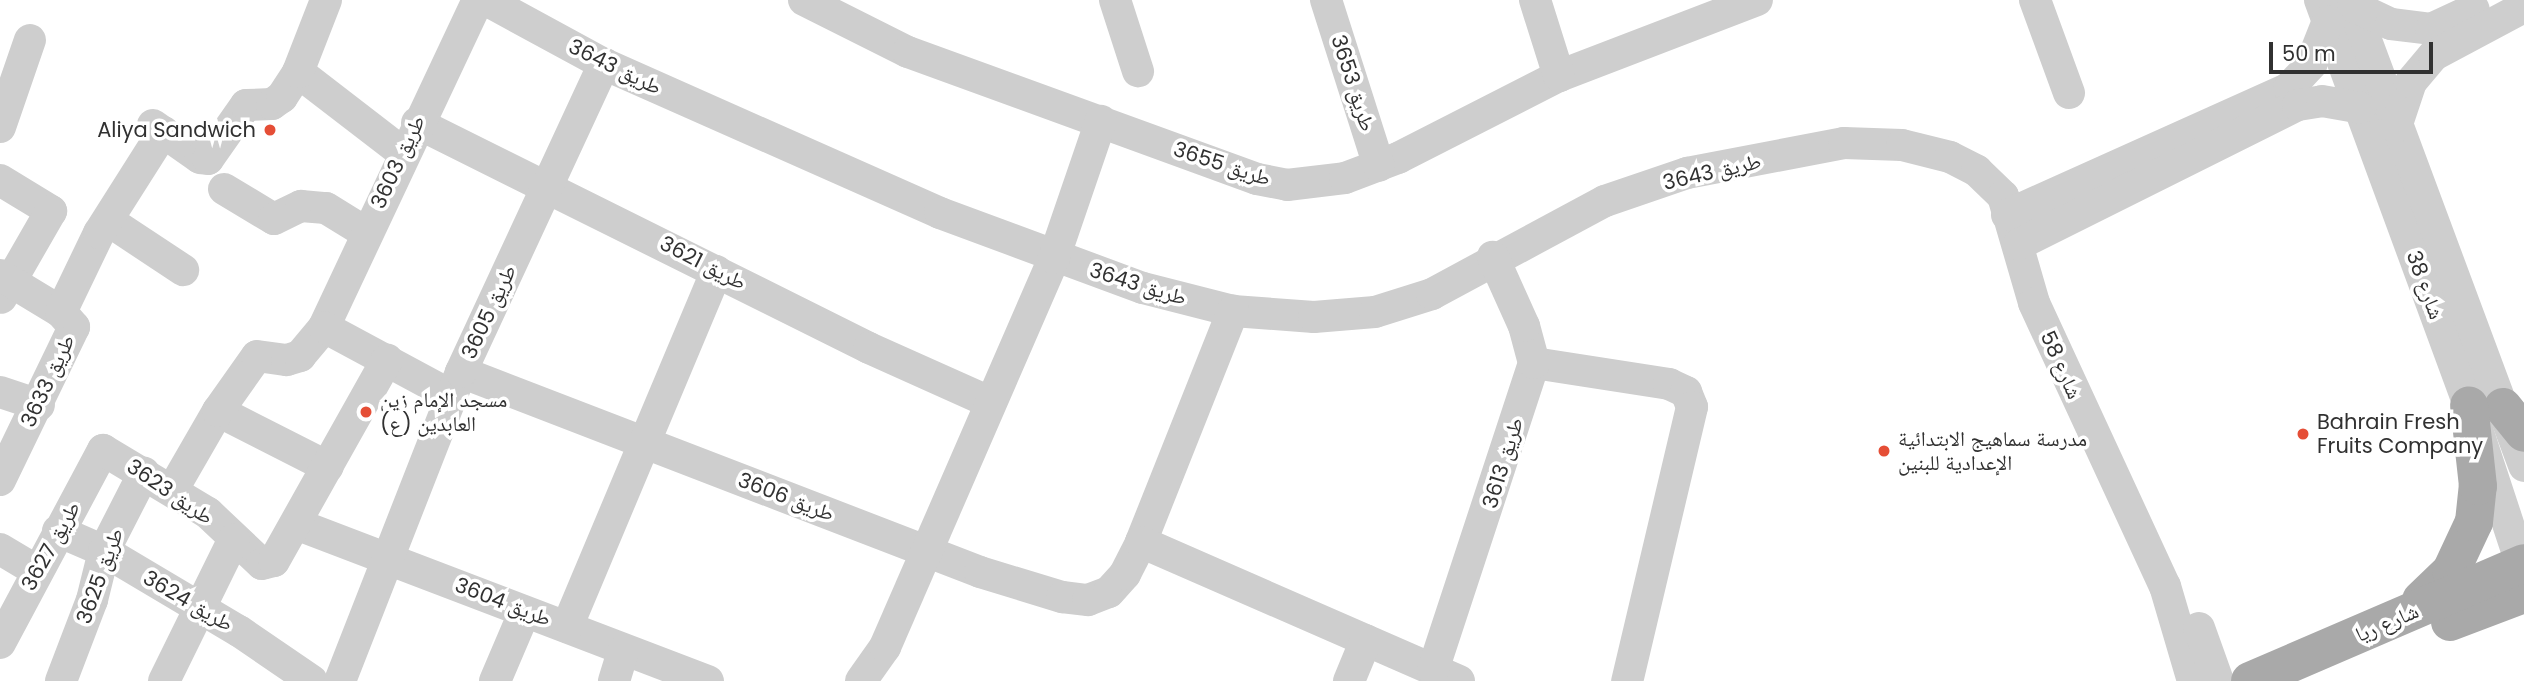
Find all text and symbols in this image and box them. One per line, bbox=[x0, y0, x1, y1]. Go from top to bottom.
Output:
scale bar bbox=[2272, 28, 2436, 72]
street label: طريق 3653 bbox=[1326, 32, 1380, 134]
street label: طريق 3643 bbox=[565, 34, 665, 100]
text: 50 m bbox=[2282, 39, 2336, 68]
street label: طريق 3603 bbox=[365, 111, 431, 213]
place label: Aliya Sandwich bbox=[97, 117, 256, 143]
marker: Aliya Sandwich bbox=[262, 122, 278, 138]
street label: طريق 3655 bbox=[1170, 136, 1274, 192]
street label: طريق 3643 bbox=[1660, 148, 1764, 196]
street label: طريق 3621 bbox=[656, 231, 750, 295]
street label: شارع 38 bbox=[2401, 247, 2449, 323]
street label: طريق 3643 bbox=[1087, 257, 1189, 311]
street label: طريق 3605 bbox=[456, 261, 522, 363]
street label: شارع 58 bbox=[2035, 327, 2087, 403]
street label: طريق 3633 bbox=[16, 331, 80, 431]
place label: مسجد الإمام زين العابدين (ع) bbox=[380, 387, 507, 437]
marker: مسجد الإمام زين العابدين (ع) bbox=[358, 404, 374, 420]
place label: Bahrain Fresh Fruits Company bbox=[2317, 409, 2483, 459]
street label: طريق 3613 bbox=[1477, 415, 1529, 511]
place label: مدرسة سماهيج الابتدائية الإعدادية للبنين bbox=[1898, 426, 2087, 476]
marker: Bahrain Fresh Fruits Company bbox=[2295, 426, 2311, 442]
marker: مدرسة سماهيج الابتدائية الإعدادية للبنين bbox=[1876, 443, 1892, 459]
street label: طريق 3623 bbox=[122, 454, 218, 530]
street label: طريق 3606 bbox=[734, 467, 838, 527]
street label: طريق 3627 bbox=[16, 497, 86, 595]
street label: طريق 3625 bbox=[71, 525, 129, 627]
street label: طريق 3624 bbox=[139, 565, 237, 637]
street label: طريق 3604 bbox=[451, 572, 555, 632]
street label: شارع ريا bbox=[2352, 598, 2422, 648]

